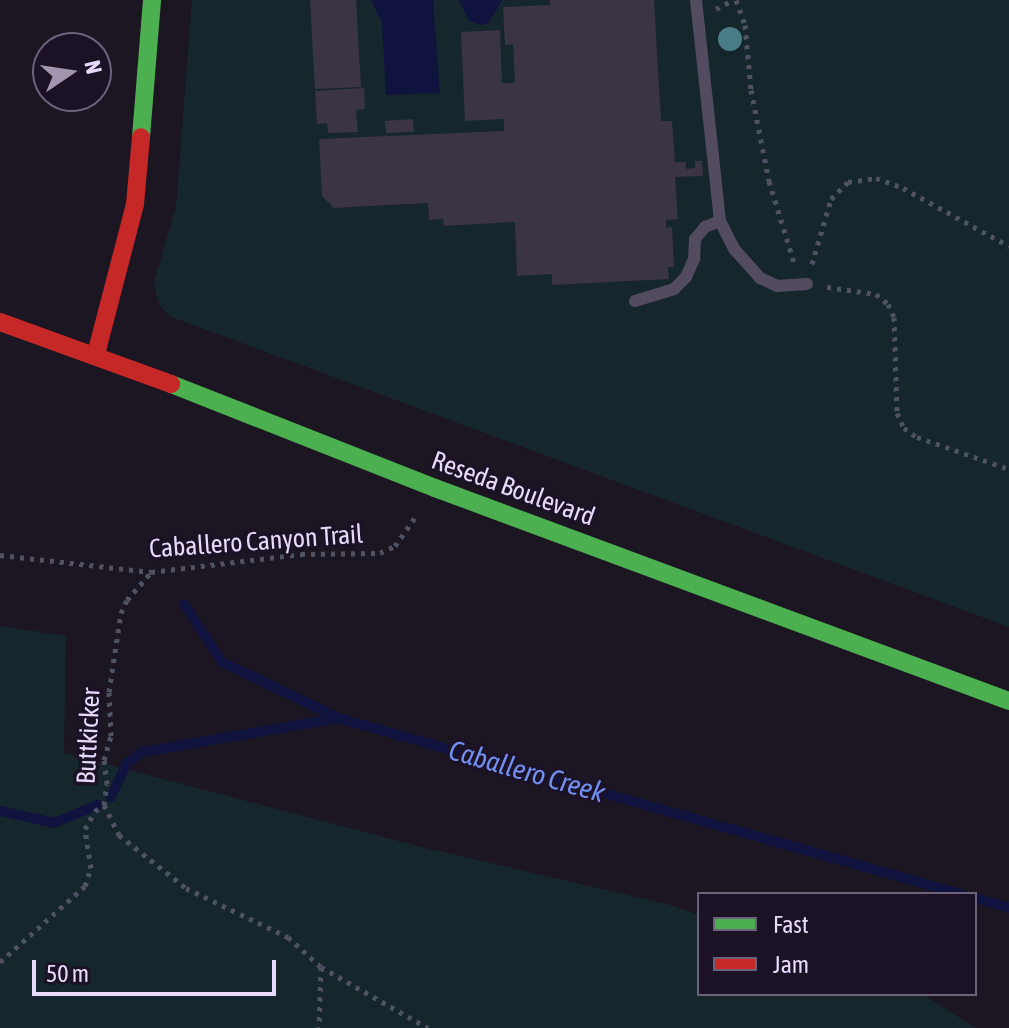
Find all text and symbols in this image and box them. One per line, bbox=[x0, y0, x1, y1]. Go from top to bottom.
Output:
north arrow bbox=[32, 32, 112, 112]
text: N bbox=[79, 58, 108, 76]
street label: Reseda Boulevard bbox=[427, 445, 599, 533]
street label: Caballero Canyon Trail bbox=[148, 519, 364, 565]
street label: Buttkicker bbox=[71, 687, 107, 785]
water label: Caballero Creek bbox=[445, 733, 609, 809]
legend bbox=[697, 892, 977, 996]
text: Fast bbox=[773, 911, 809, 938]
scale bar bbox=[36, 944, 280, 994]
text: Jam bbox=[773, 951, 809, 978]
text: 50 m bbox=[46, 960, 89, 987]

